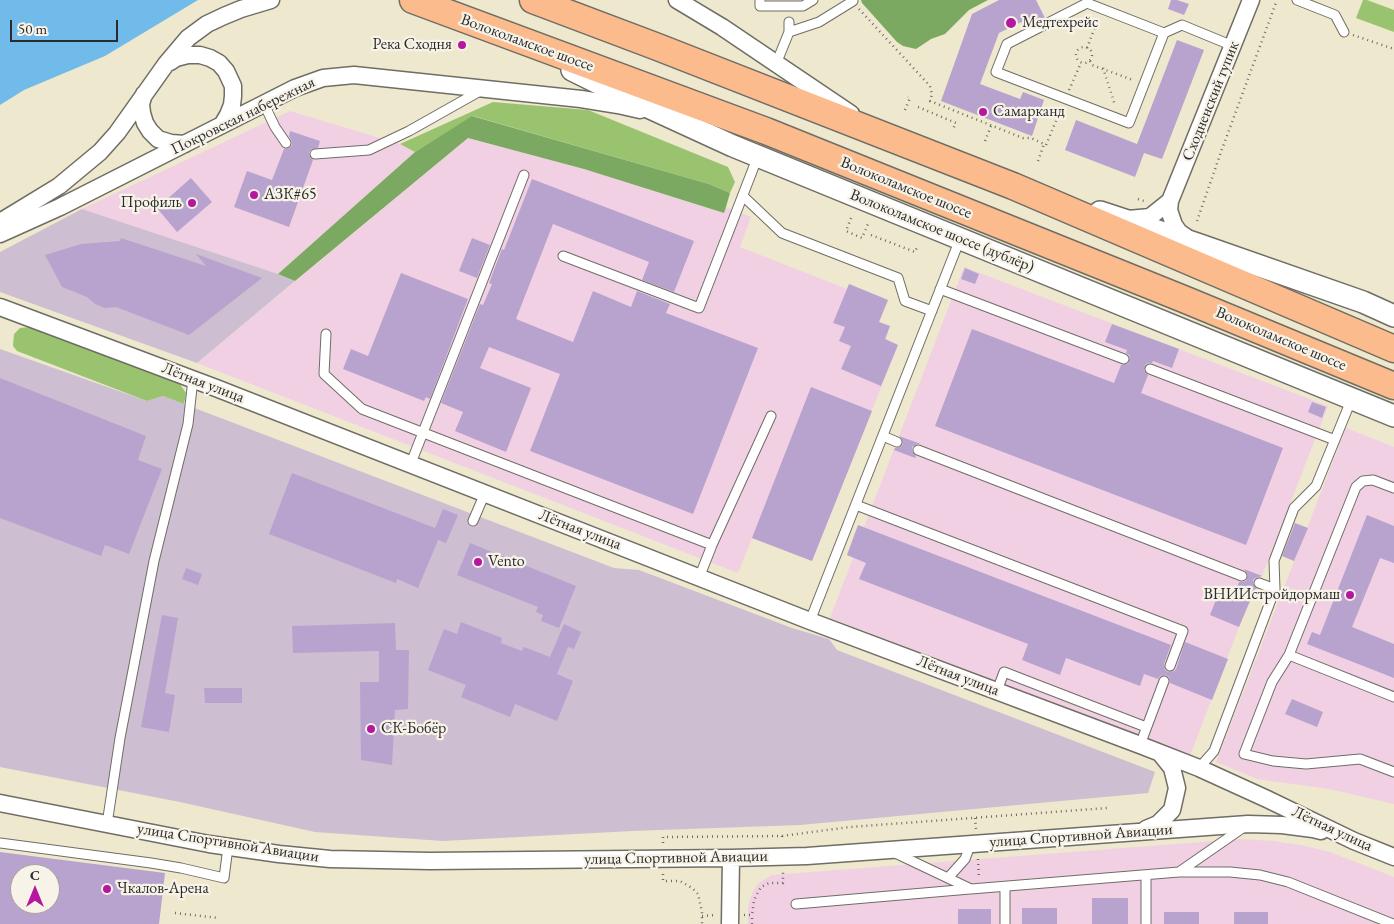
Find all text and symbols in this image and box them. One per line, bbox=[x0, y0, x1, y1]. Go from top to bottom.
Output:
scale bar bbox=[12, 10, 120, 42]
street label: Волоколамское шоссе bbox=[458, 10, 596, 76]
place label: Медтехрейс bbox=[1022, 13, 1099, 33]
marker: Медтехрейс bbox=[1004, 16, 1018, 30]
text: 50 m bbox=[18, 19, 47, 38]
place label: Река Сходня bbox=[373, 35, 452, 55]
street label: Сходненский тупик bbox=[1178, 38, 1244, 164]
marker: Река Сходня bbox=[456, 39, 468, 51]
street label: Покровская набережная bbox=[168, 73, 318, 159]
place label: Самарканд bbox=[993, 102, 1065, 122]
marker: Самарканд bbox=[977, 106, 989, 118]
street label: Волоколамское шоссе bbox=[837, 153, 975, 223]
place label: АЗК#65 bbox=[264, 185, 317, 205]
street label: Волоколамское шоссе (дублёр) bbox=[847, 185, 1037, 277]
marker: АЗК#65 bbox=[248, 189, 260, 201]
place label: Профиль bbox=[121, 193, 182, 213]
marker: Профиль bbox=[186, 197, 198, 209]
street label: Волоколамское шоссе bbox=[1213, 303, 1349, 375]
street label: Лётная улица bbox=[159, 359, 247, 407]
street label: Лётная улица bbox=[536, 506, 624, 554]
place label: Vento bbox=[488, 552, 525, 572]
marker: Vento bbox=[472, 556, 484, 568]
place label: ВНИИстройдормаш bbox=[1203, 585, 1340, 605]
marker: ВНИИстройдормаш bbox=[1344, 589, 1356, 601]
street label: Лётная улица bbox=[914, 652, 1002, 700]
place label: СК-Бобёр bbox=[381, 719, 446, 739]
marker: СК-Бобёр bbox=[365, 723, 377, 735]
street label: Лётная улица bbox=[1289, 802, 1375, 856]
street label: улица Спортивной Авиации bbox=[136, 819, 320, 867]
street label: улица Спортивной Авиации bbox=[989, 820, 1173, 852]
street label: улица Спортивной Авиации bbox=[584, 847, 768, 869]
north arrow bbox=[10, 864, 60, 914]
text: С bbox=[30, 866, 40, 884]
place label: Чкалов-Арена bbox=[117, 879, 209, 899]
marker: Чкалов-Арена bbox=[101, 883, 113, 895]

